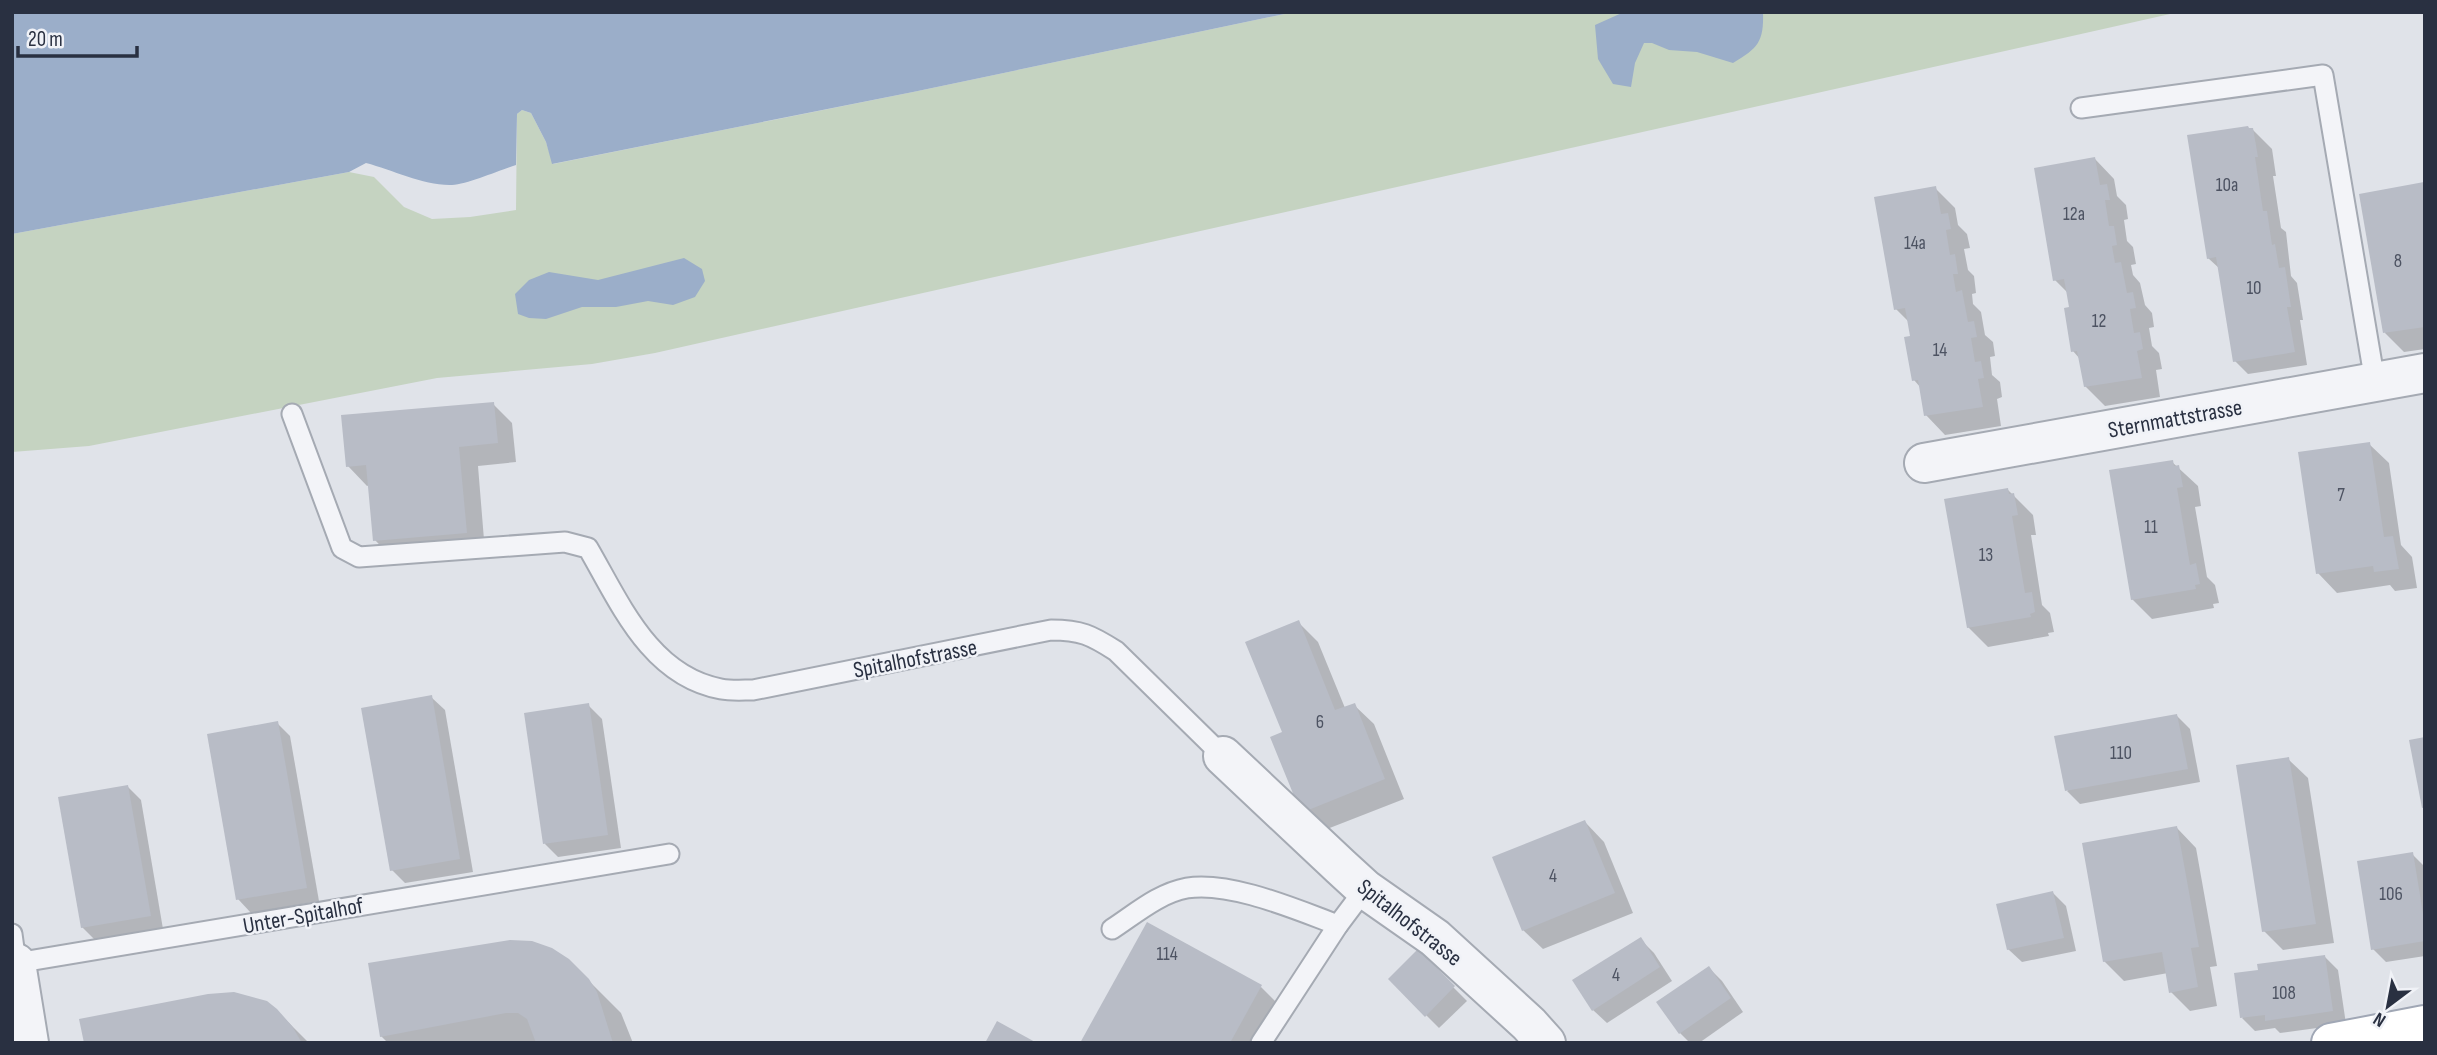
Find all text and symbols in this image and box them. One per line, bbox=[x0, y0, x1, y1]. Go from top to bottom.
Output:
scale bar bbox=[18, 14, 136, 58]
text: 20 m bbox=[28, 27, 63, 52]
house number: 10a bbox=[2216, 174, 2238, 197]
house number: 12a bbox=[2063, 203, 2085, 226]
house number: 14a bbox=[1904, 232, 1926, 255]
house number: 8 bbox=[2394, 250, 2402, 273]
house number: 10 bbox=[2246, 277, 2262, 300]
house number: 12 bbox=[2092, 310, 2106, 333]
house number: 14 bbox=[1933, 339, 1947, 362]
street label: Sternmattstrasse bbox=[2106, 393, 2244, 445]
house number: 7 bbox=[2337, 484, 2345, 507]
house number: 11 bbox=[2144, 516, 2158, 539]
house number: 13 bbox=[1979, 544, 1993, 567]
street label: Spitalhofstrasse bbox=[851, 633, 979, 685]
house number: 6 bbox=[1316, 711, 1324, 734]
house number: 110 bbox=[2110, 742, 2132, 765]
house number: 4 bbox=[1549, 865, 1557, 888]
street label: Spitalhofstrasse bbox=[1351, 873, 1467, 972]
house number: 106 bbox=[2379, 883, 2403, 906]
street label: Unter-Spitalhof bbox=[241, 892, 366, 940]
house number: 114 bbox=[1156, 943, 1178, 966]
house number: 4 bbox=[1612, 964, 1620, 987]
north arrow bbox=[2353, 971, 2423, 1041]
house number: 108 bbox=[2272, 982, 2296, 1005]
text: N bbox=[2369, 1007, 2390, 1032]

